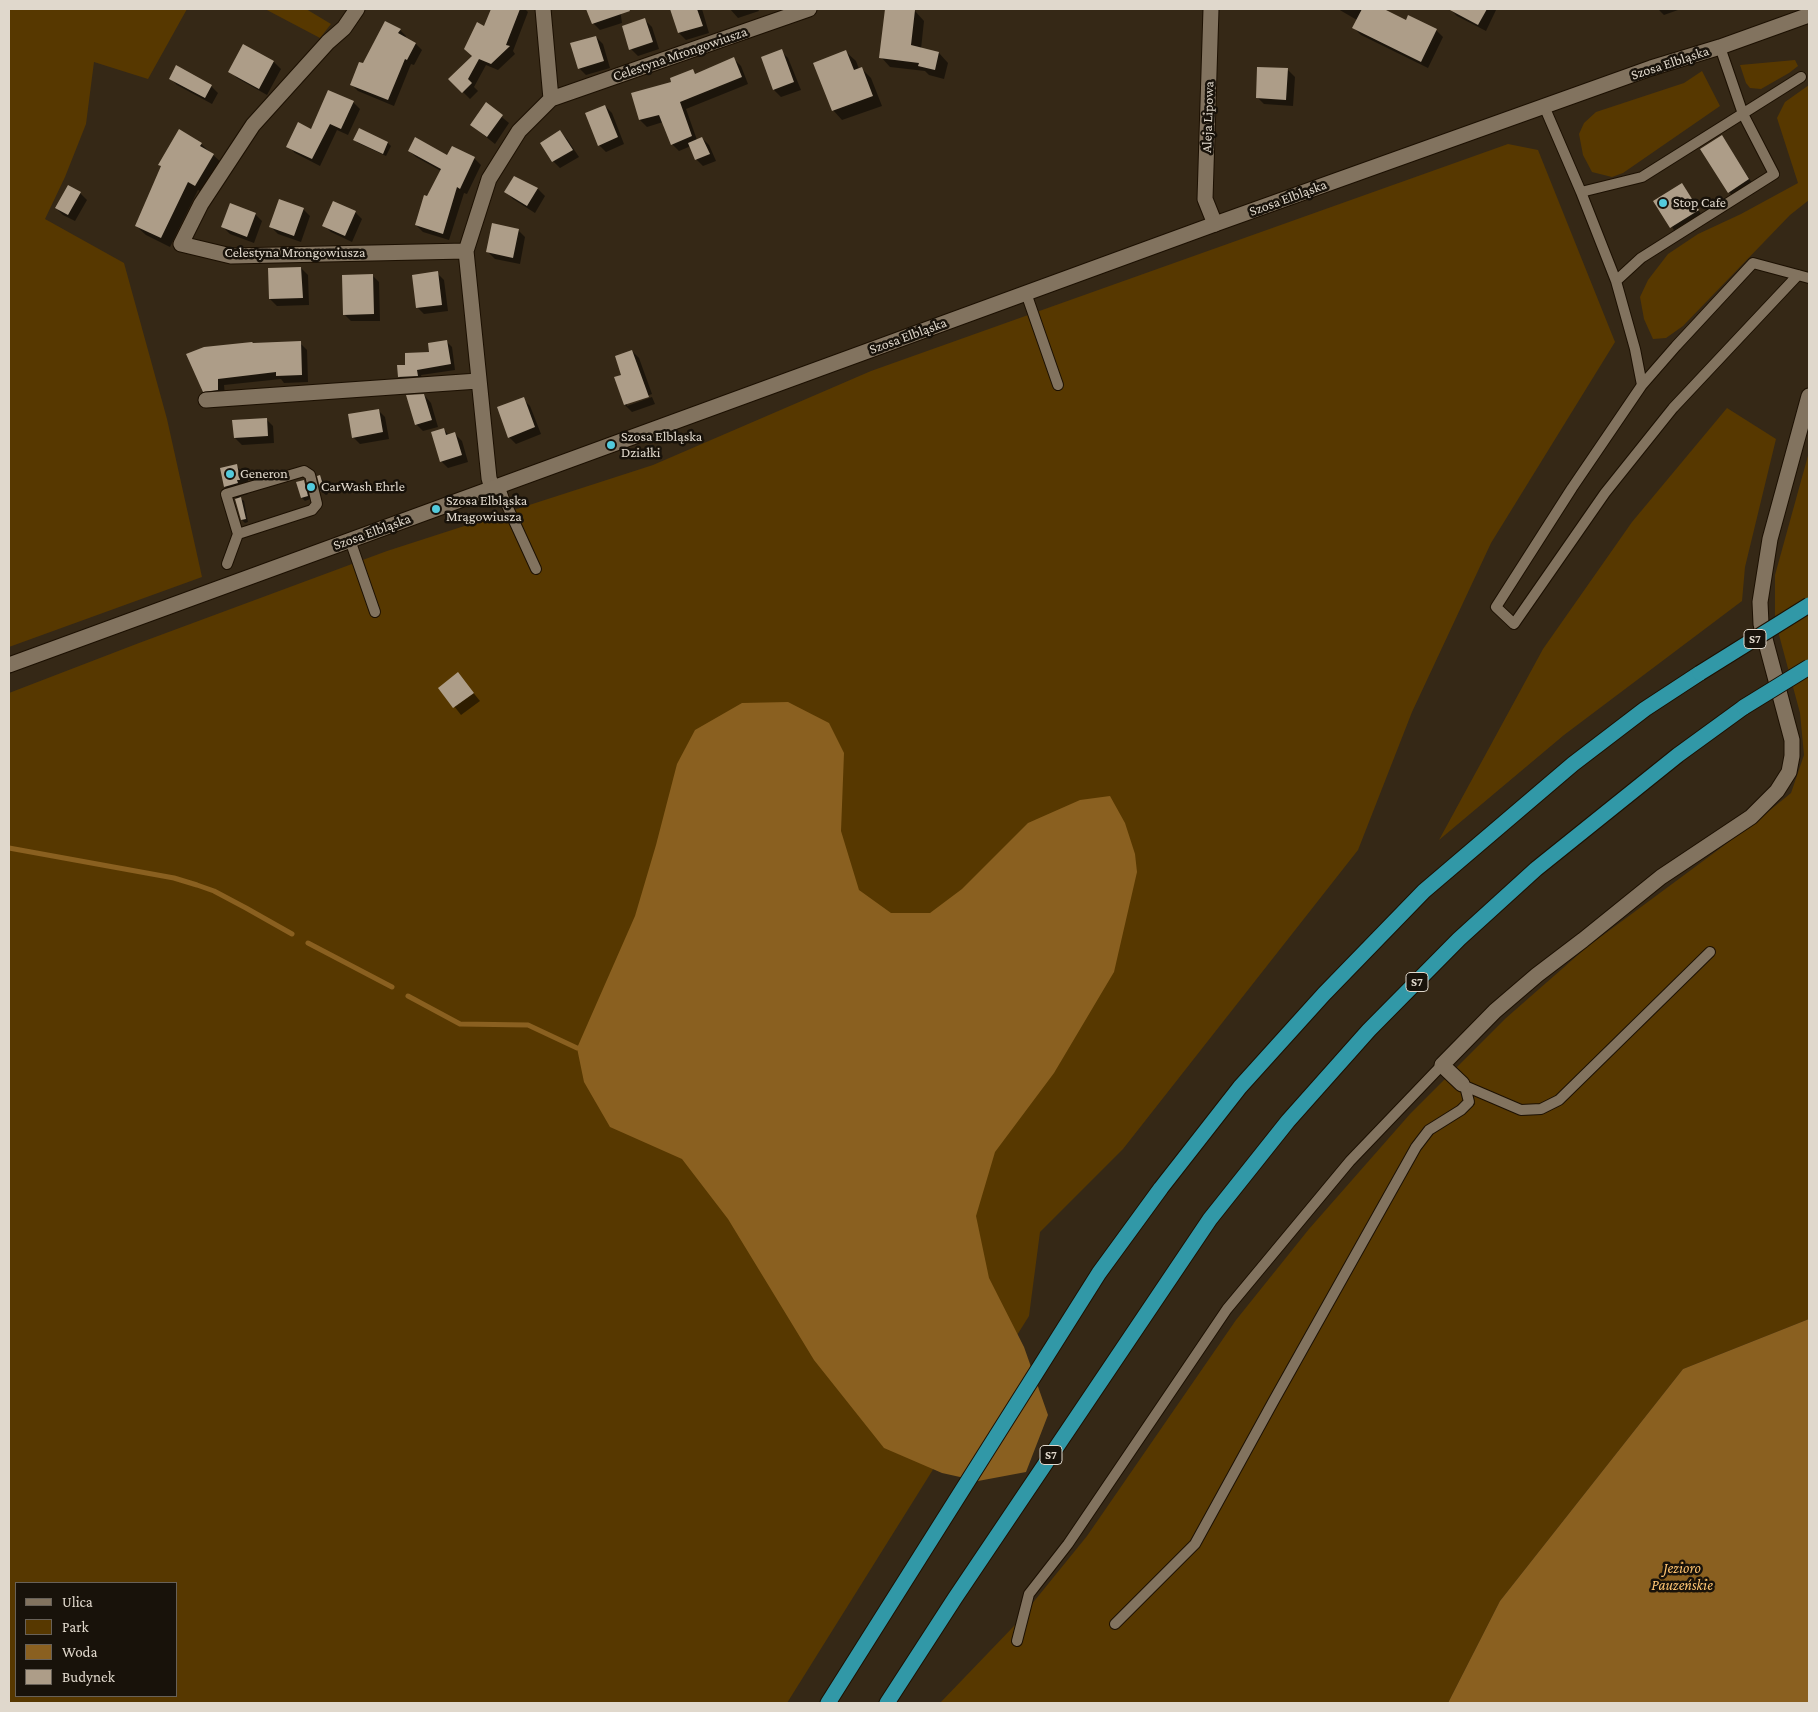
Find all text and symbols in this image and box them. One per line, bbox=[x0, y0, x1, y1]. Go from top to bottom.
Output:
street label: Celestyna Mrongowiusza bbox=[611, 23, 749, 85]
street label: Szosa Elbląska bbox=[1629, 42, 1711, 84]
street label: Aleja Lipowa bbox=[1198, 81, 1218, 153]
street label: Szosa Elbląska bbox=[1247, 176, 1329, 220]
place label: Stop Cafe bbox=[1673, 195, 1726, 211]
marker: Stop Cafe bbox=[1657, 197, 1669, 209]
street label: Celestyna Mrongowiusza bbox=[224, 245, 366, 261]
street label: Szosa Elbląska bbox=[867, 314, 949, 358]
place label: Szosa Elbląska Działki bbox=[621, 429, 702, 462]
marker: Szosa Elbląska Działki bbox=[605, 439, 617, 451]
place label: Generon bbox=[240, 466, 288, 482]
marker: Generon bbox=[224, 468, 236, 480]
place label: CarWash Ehrle bbox=[321, 479, 405, 495]
marker: CarWash Ehrle bbox=[305, 481, 317, 493]
place label: Szosa Elbląska Mrągowiusza bbox=[446, 493, 527, 526]
marker: Szosa Elbląska Mrągowiusza bbox=[430, 503, 442, 515]
street label: Szosa Elbląska bbox=[331, 510, 413, 554]
road number: S7 bbox=[1744, 630, 1766, 648]
road number: S7 bbox=[1406, 972, 1428, 992]
road number: S7 bbox=[1040, 1446, 1062, 1464]
water label: Jezioro Pauzeńskie bbox=[1651, 1559, 1713, 1594]
legend bbox=[15, 1582, 178, 1697]
text: Ulica bbox=[62, 1594, 93, 1610]
text: Park bbox=[62, 1619, 89, 1635]
text: Woda bbox=[62, 1644, 97, 1660]
text: Budynek bbox=[62, 1669, 115, 1685]

